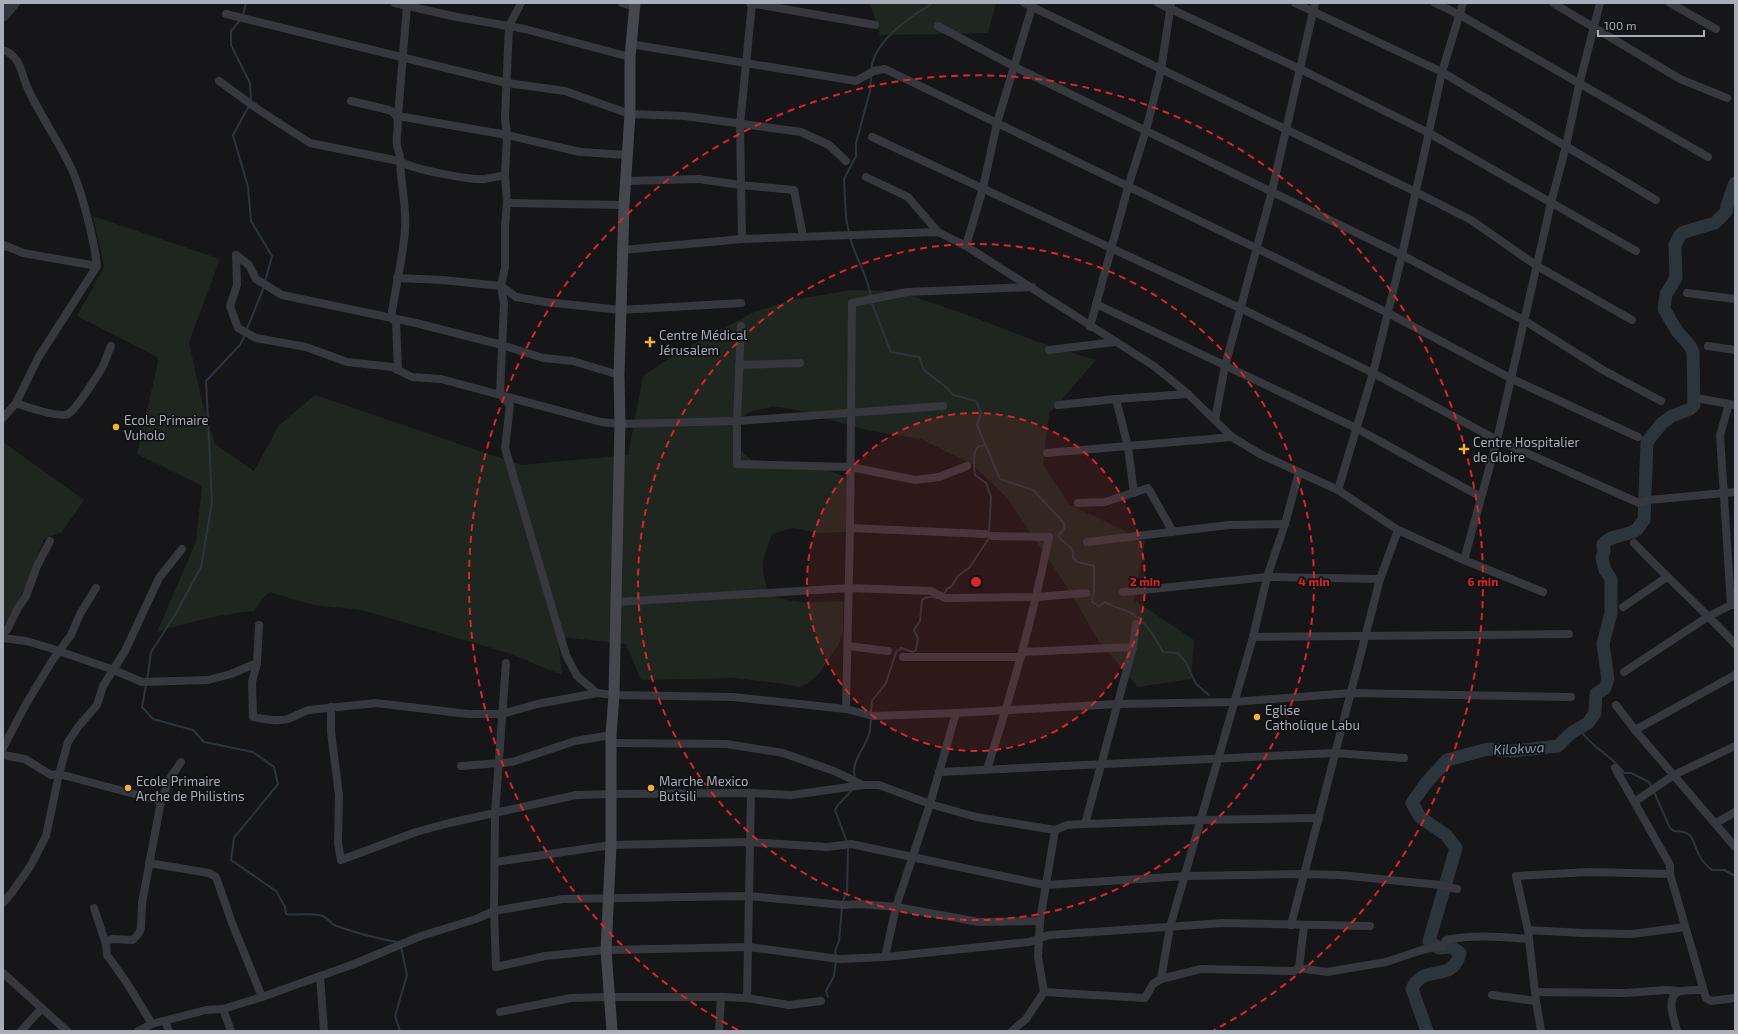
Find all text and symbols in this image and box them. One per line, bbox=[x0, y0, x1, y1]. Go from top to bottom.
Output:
scale bar bbox=[1598, 12, 1704, 38]
text: 100 m bbox=[1604, 18, 1636, 32]
place label: Centre Médical Jérusalem bbox=[659, 327, 747, 358]
marker: Centre Médical Jérusalem bbox=[644, 336, 656, 348]
place label: Ecole Primaire Vuholo bbox=[124, 412, 209, 443]
marker: Ecole Primaire Vuholo bbox=[111, 422, 121, 432]
place label: Centre Hospitalier de Gloire bbox=[1473, 434, 1580, 465]
marker: Centre Hospitalier de Gloire bbox=[1458, 443, 1470, 455]
text: 2 min bbox=[1130, 574, 1160, 588]
text: 4 min bbox=[1298, 574, 1330, 588]
text: 6 min bbox=[1468, 574, 1498, 588]
centre of rings bbox=[969, 575, 983, 589]
place label: Eglise Catholique Labu bbox=[1265, 702, 1360, 733]
marker: Eglise Catholique Labu bbox=[1252, 712, 1262, 722]
water label: Kilokwa bbox=[1493, 738, 1545, 758]
place label: Ecole Primaire Arche de Philistins bbox=[136, 773, 245, 804]
place label: Marche Mexico Butsili bbox=[659, 773, 748, 804]
marker: Ecole Primaire Arche de Philistins bbox=[123, 783, 133, 793]
marker: Marche Mexico Butsili bbox=[646, 783, 656, 793]

